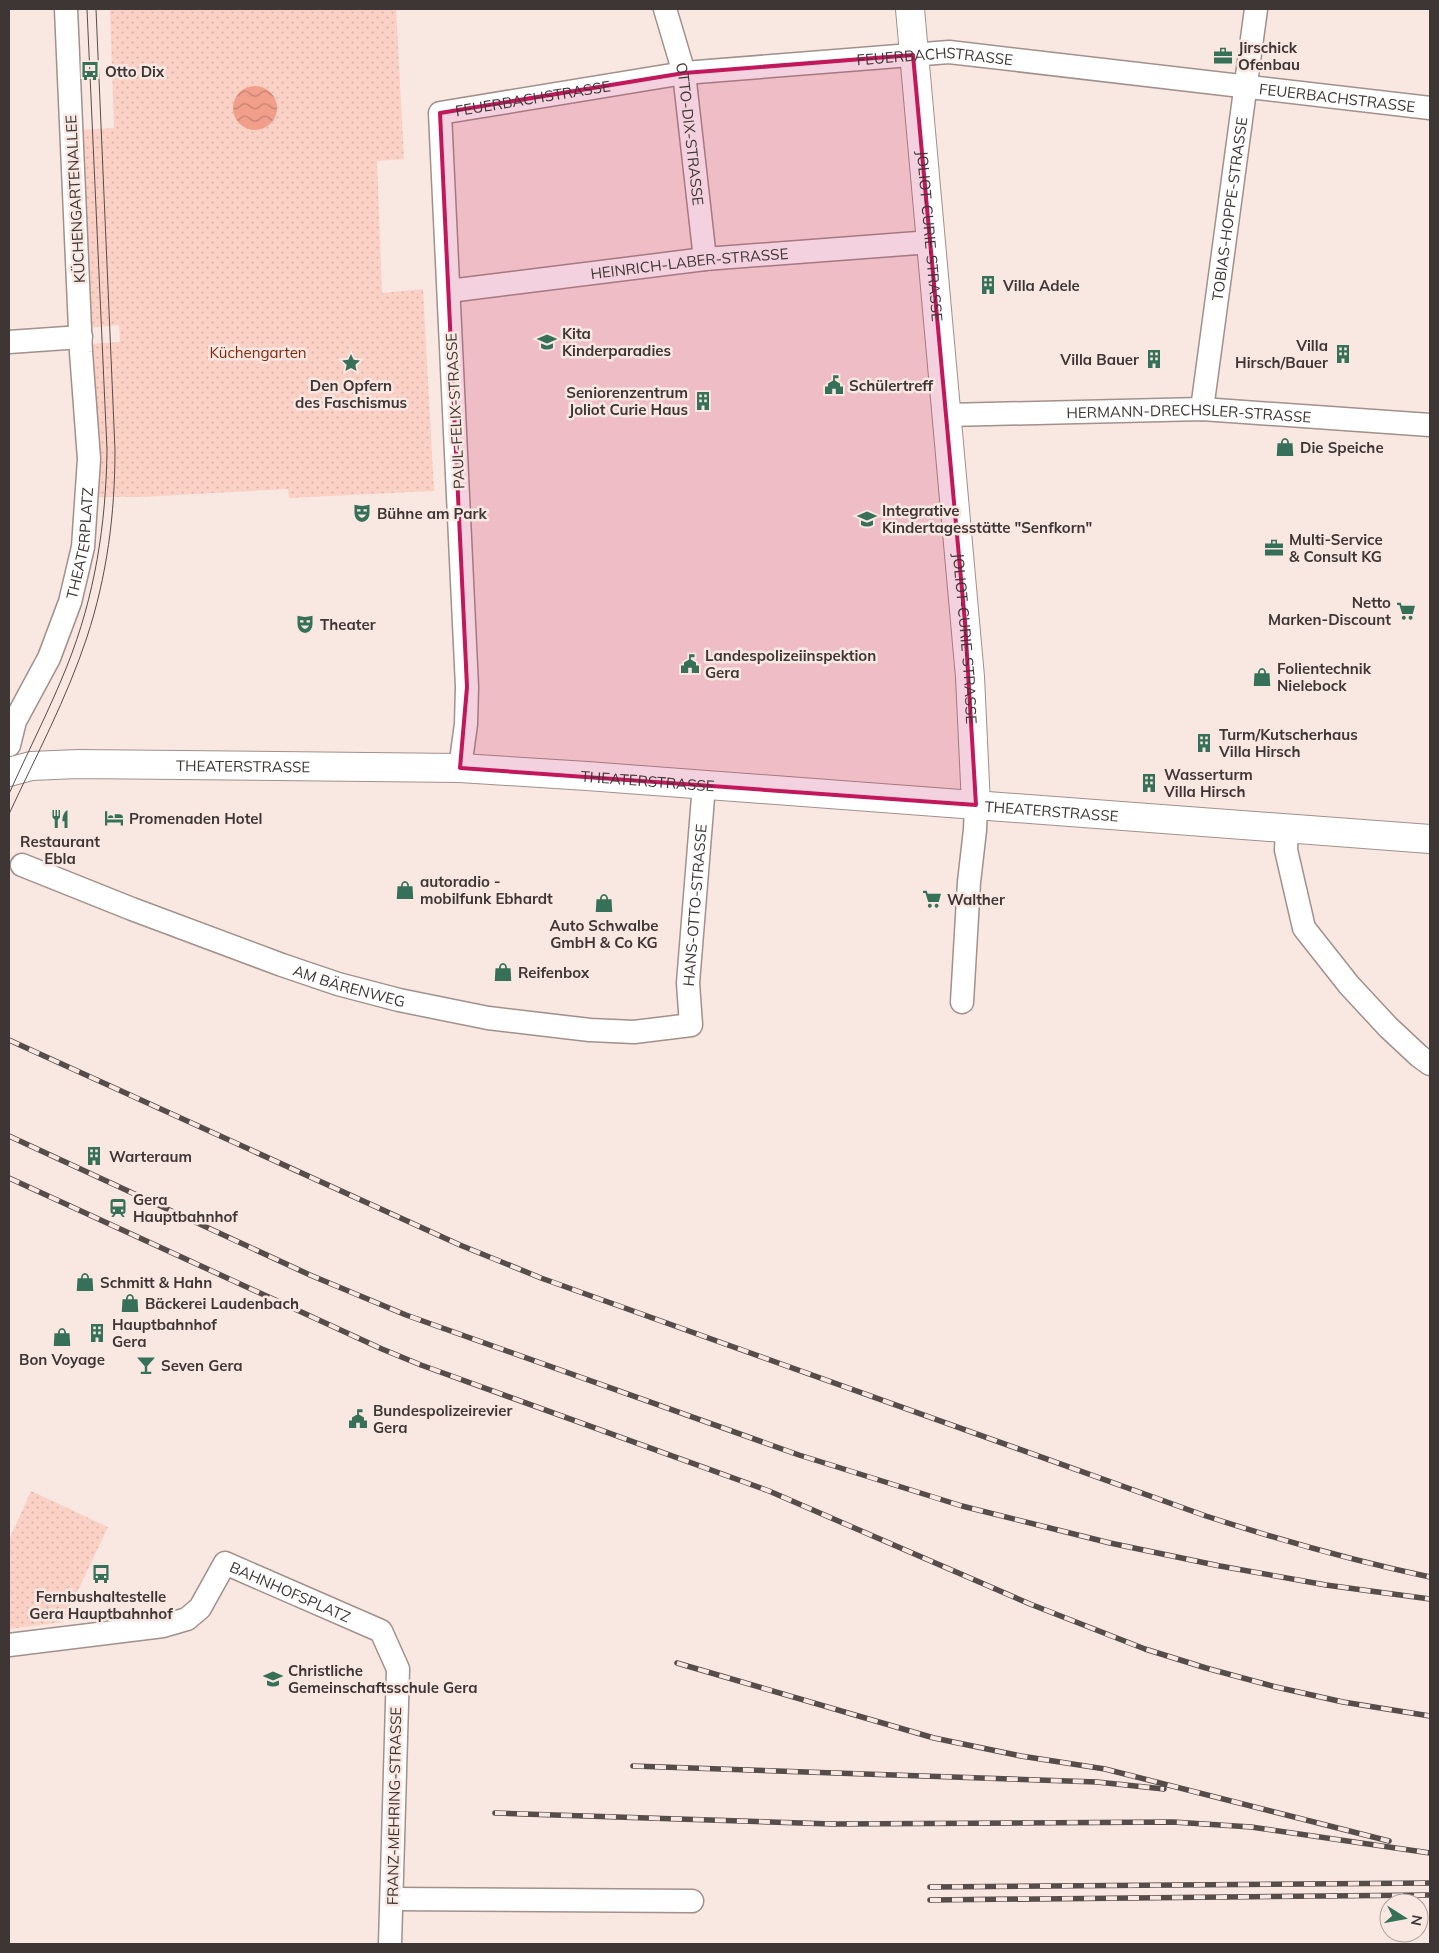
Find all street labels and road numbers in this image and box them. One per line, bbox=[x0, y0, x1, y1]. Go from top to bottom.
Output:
street label: FEUERBACHSTRASSE bbox=[856, 42, 1014, 69]
street label: OTTO-DIX-STRASSE bbox=[672, 60, 708, 207]
street label: FEUERBACHSTRASSE bbox=[454, 76, 612, 120]
street label: FEUERBACHSTRASSE bbox=[1258, 79, 1416, 116]
street label: KÜCHENGARTENALLEE bbox=[61, 114, 89, 284]
street label: TOBIAS-HOPPE-STRASSE bbox=[1207, 116, 1251, 302]
street label: JOLIOT-CURIE-STRASSE bbox=[913, 150, 948, 323]
street label: HEINRICH-LABER-STRASSE bbox=[589, 243, 789, 283]
street label: PAUL-FELIX-STRASSE bbox=[441, 332, 469, 490]
street label: HERMANN-DRECHSLER-STRASSE bbox=[1066, 400, 1312, 426]
street label: THEATERPLATZ bbox=[62, 487, 97, 601]
street label: JOLIOT-CURIE-STRASSE bbox=[949, 552, 982, 725]
street label: THEATERSTRASSE bbox=[176, 756, 311, 776]
street label: THEATERSTRASSE bbox=[580, 766, 716, 795]
street label: THEATERSTRASSE bbox=[984, 796, 1119, 825]
street label: HANS-OTTO-STRASSE bbox=[678, 823, 710, 987]
street label: AM BÄRENWEG bbox=[291, 960, 407, 1011]
street label: BAHNHOFSPLATZ bbox=[227, 1557, 354, 1626]
street label: FRANZ-MEHRING-STRASSE bbox=[383, 1706, 405, 1905]

